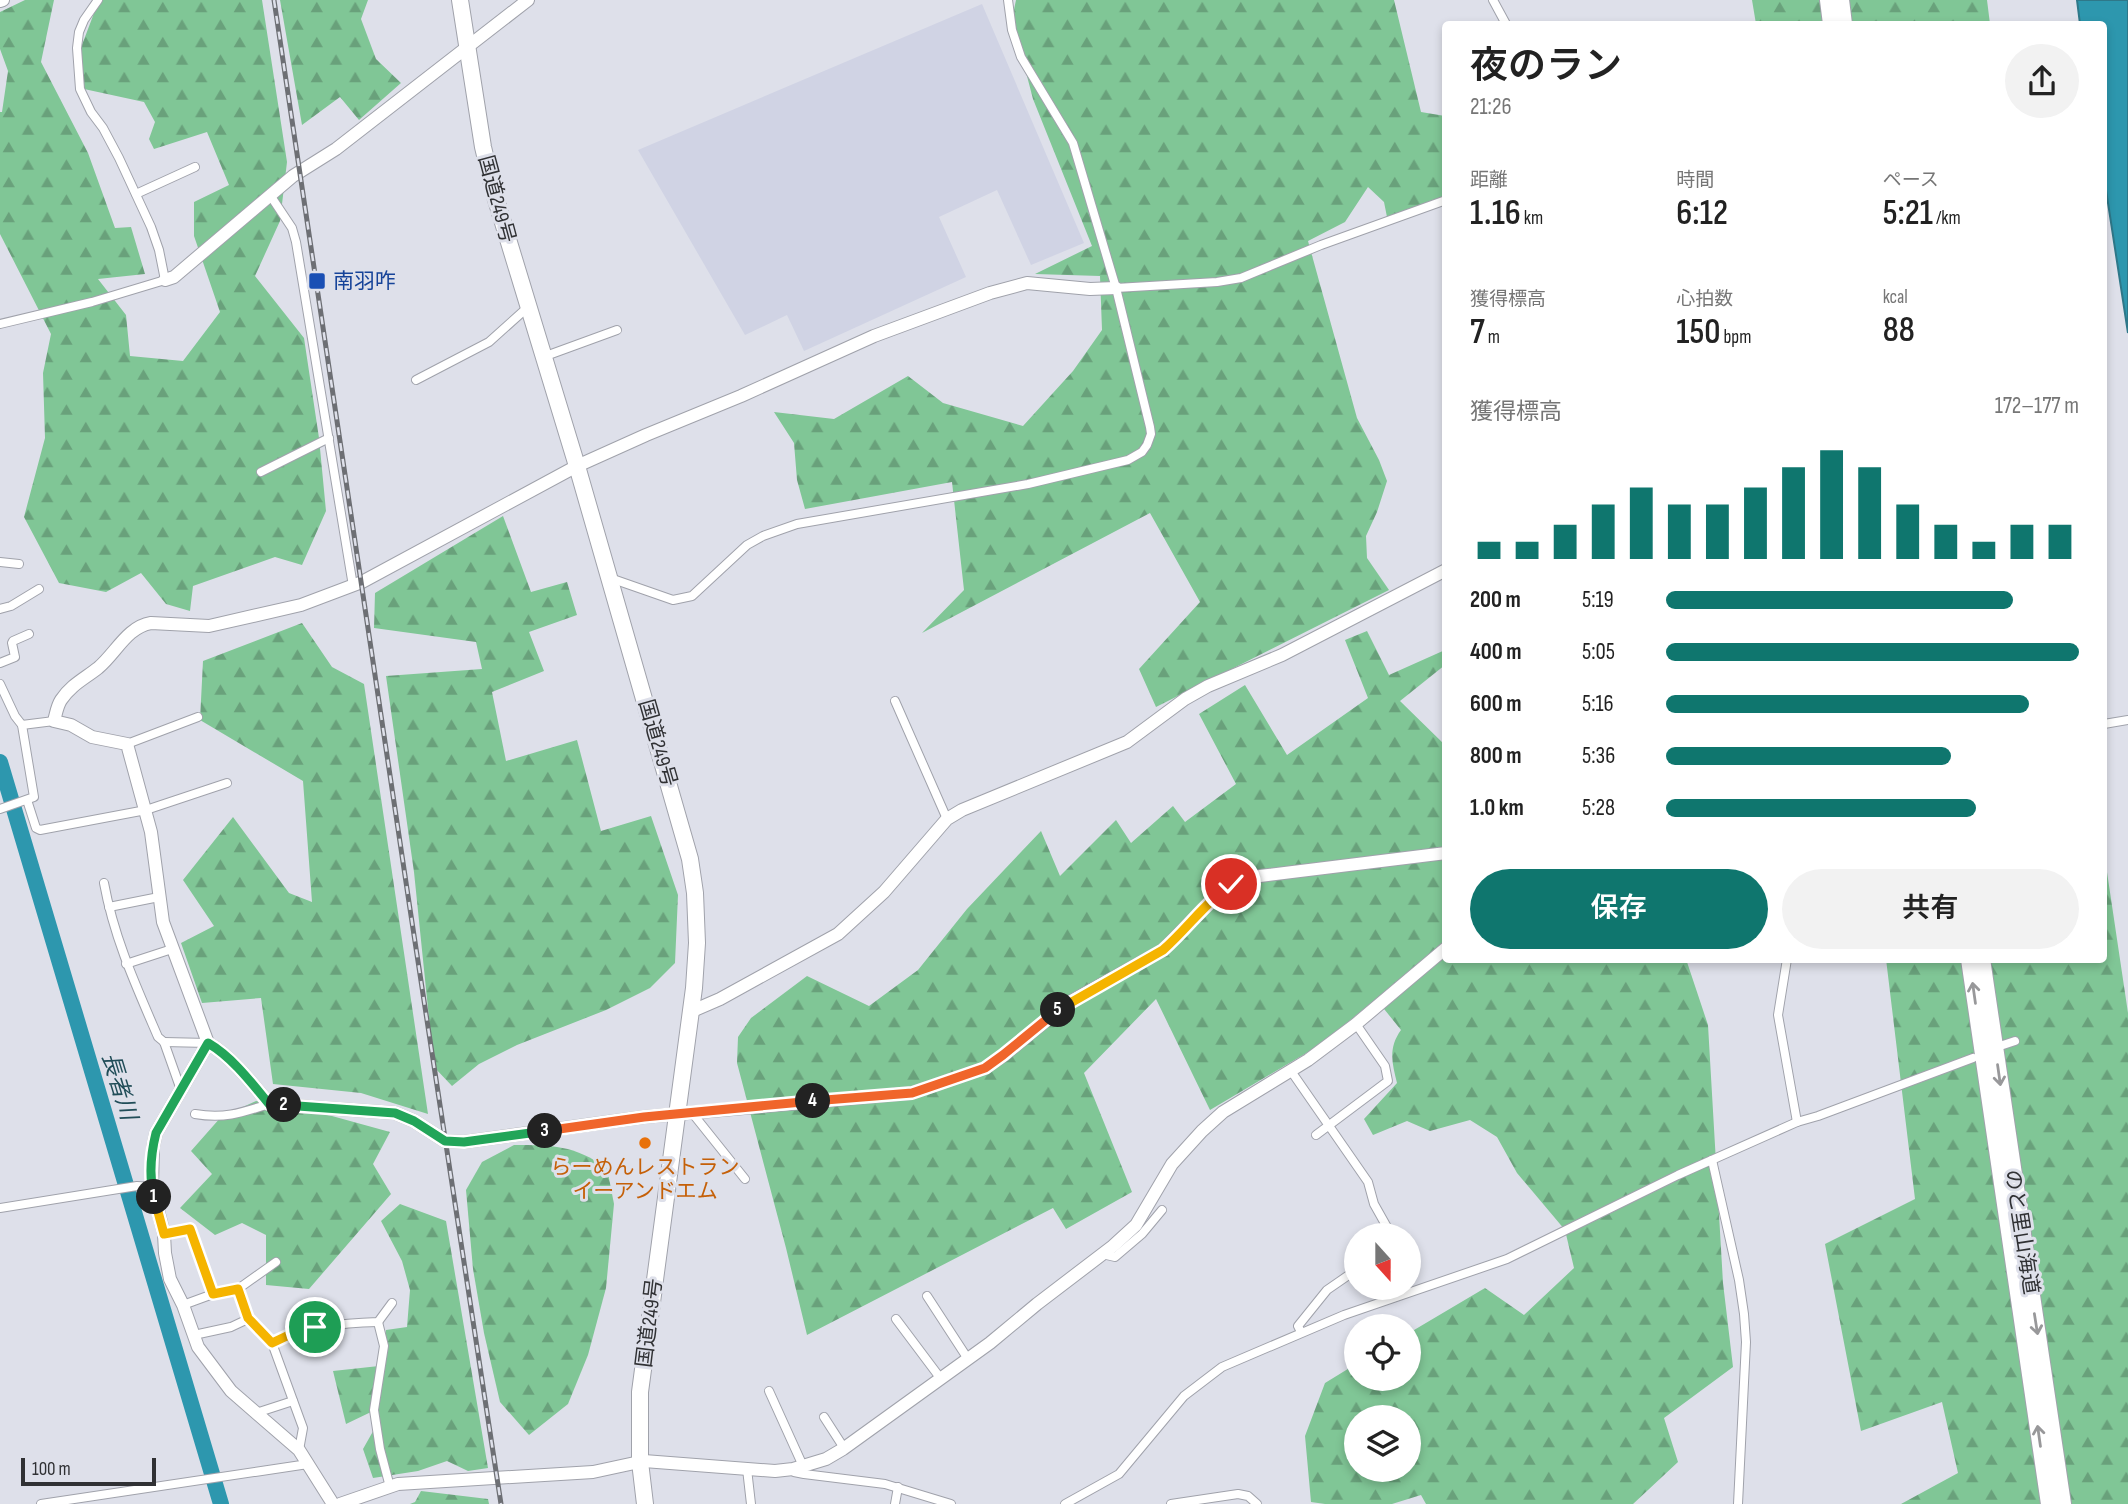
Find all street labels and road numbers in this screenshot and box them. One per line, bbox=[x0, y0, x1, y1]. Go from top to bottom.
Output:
street label: 国道249号 bbox=[473, 153, 520, 246]
street label: 国道249号 bbox=[633, 697, 682, 790]
street label: のと里山海道 bbox=[1999, 1168, 2044, 1296]
street label: 国道249号 bbox=[632, 1277, 667, 1369]

